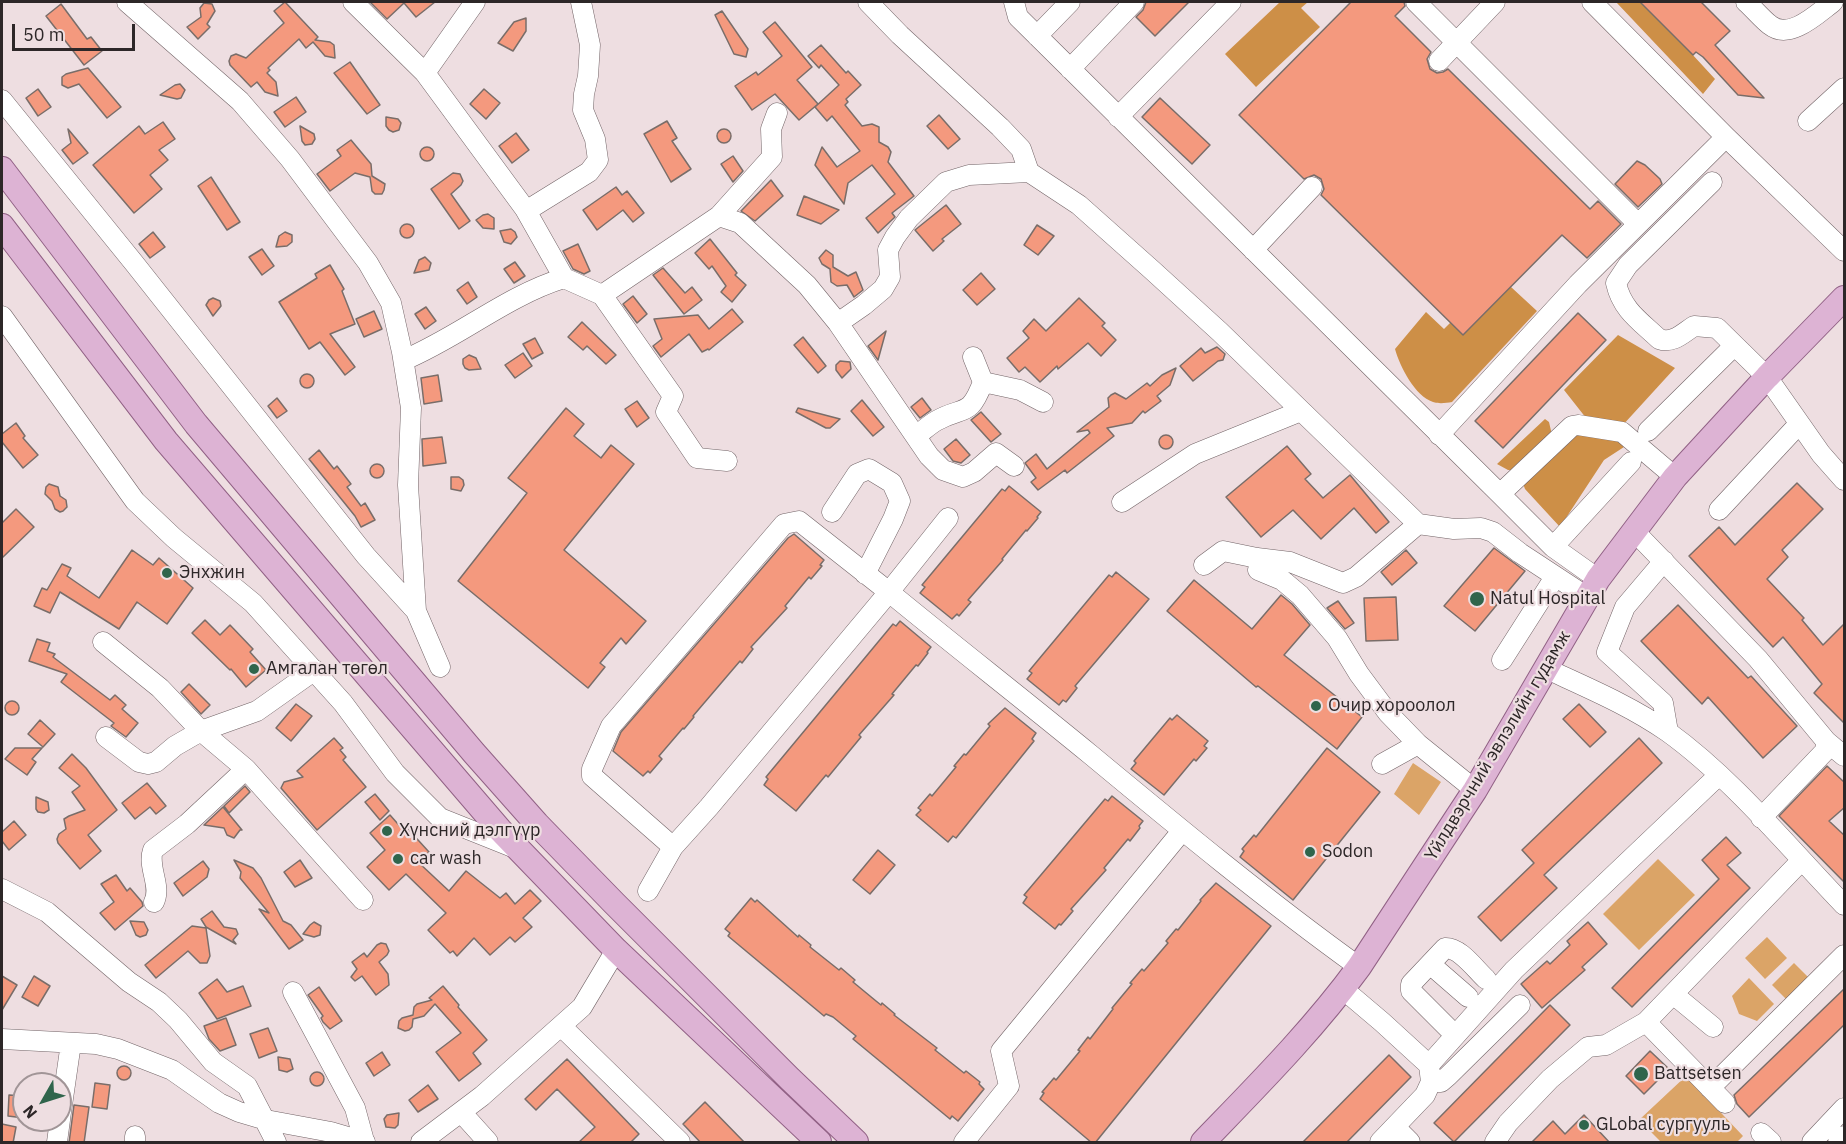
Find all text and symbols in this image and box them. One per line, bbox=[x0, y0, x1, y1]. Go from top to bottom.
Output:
scale bar bbox=[15, 12, 138, 50]
text: 50 m bbox=[23, 23, 65, 46]
place label: Энхжин bbox=[179, 562, 245, 584]
marker: Энхжин bbox=[160, 566, 174, 580]
place label: Natul Hospital bbox=[1490, 588, 1605, 610]
marker: Natul Hospital bbox=[1468, 590, 1486, 608]
street label: Үйлдвэрчний эвлэлийн гудамж bbox=[1421, 627, 1575, 865]
place label: Амгалан төгөл bbox=[266, 658, 388, 680]
marker: Амгалан төгөл bbox=[247, 662, 261, 676]
place label: Очир хороолол bbox=[1328, 695, 1456, 717]
marker: Очир хороолол bbox=[1309, 699, 1323, 713]
place label: Хүнсний дэлгүүр bbox=[399, 820, 540, 842]
marker: Хүнсний дэлгүүр bbox=[380, 824, 394, 838]
place label: Sodon bbox=[1322, 841, 1373, 863]
marker: Sodon bbox=[1303, 845, 1317, 859]
place label: car wash bbox=[410, 848, 482, 870]
marker: car wash bbox=[391, 852, 405, 866]
place label: Battsetsen bbox=[1654, 1063, 1742, 1085]
marker: Battsetsen bbox=[1632, 1065, 1650, 1083]
north arrow bbox=[12, 1072, 72, 1132]
text: N bbox=[18, 1101, 41, 1123]
place label: GLobal сургууль bbox=[1596, 1114, 1730, 1136]
marker: GLobal сургууль bbox=[1577, 1118, 1591, 1132]

